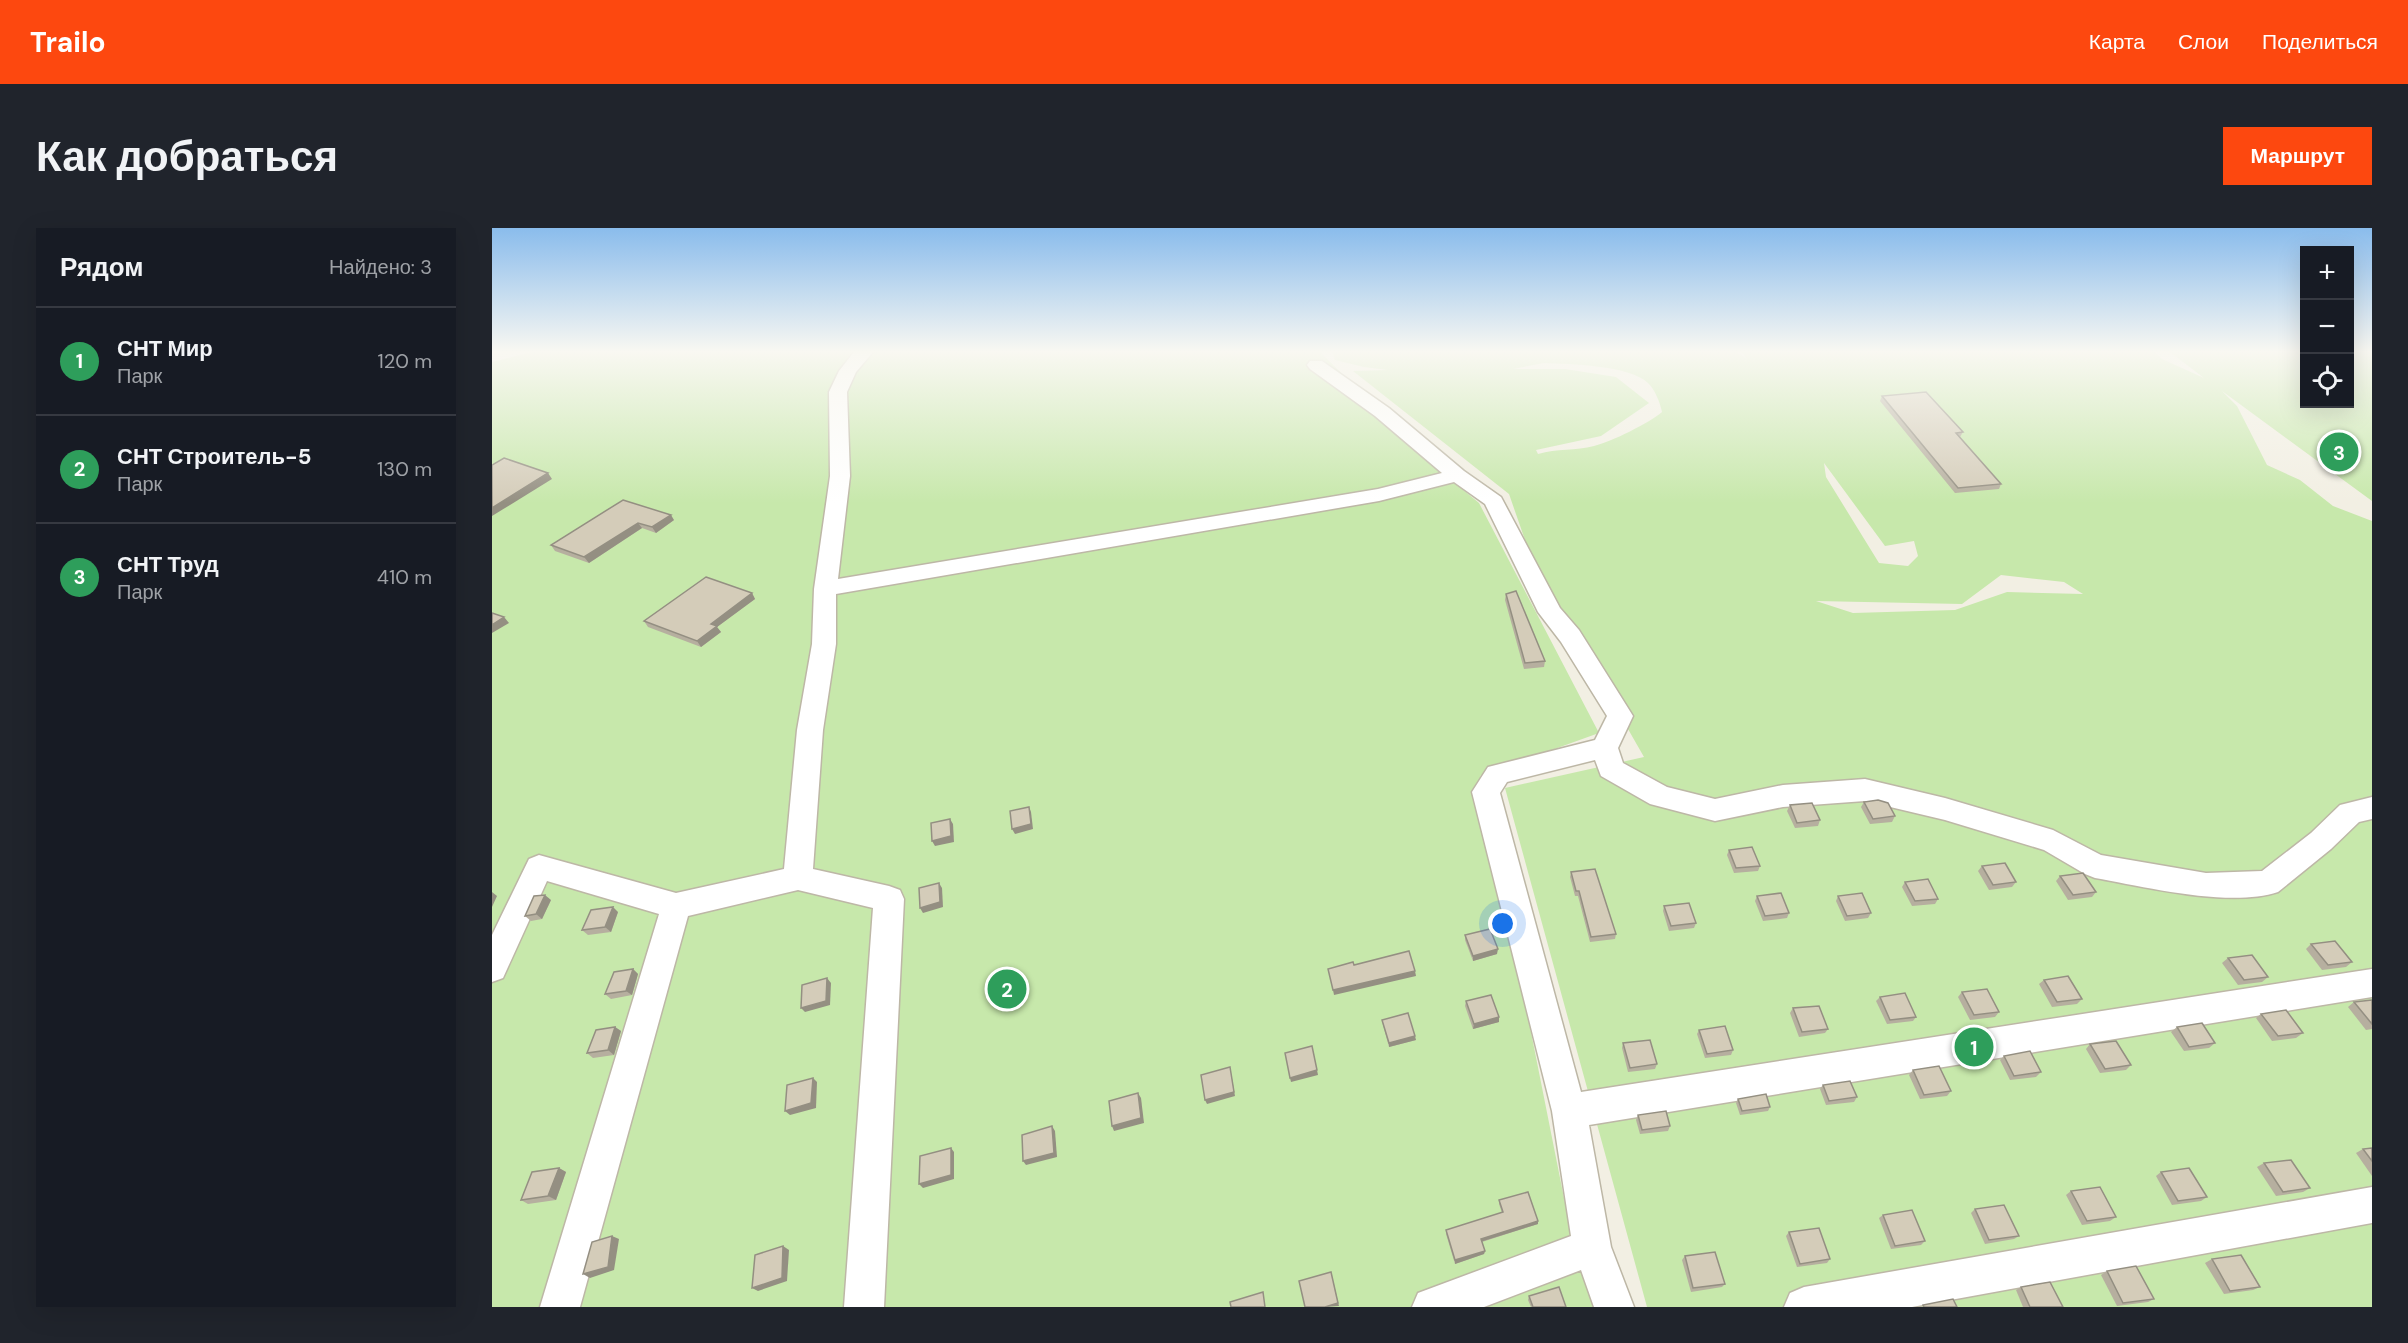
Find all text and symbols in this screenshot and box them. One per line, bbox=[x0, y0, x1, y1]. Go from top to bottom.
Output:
text: Trailo bbox=[30, 24, 106, 61]
text: Карта bbox=[2089, 28, 2145, 56]
text: Слои bbox=[2178, 28, 2229, 56]
text: Поделиться bbox=[2262, 28, 2378, 56]
button: Маршрут bbox=[2223, 127, 2372, 185]
text: Как добраться bbox=[36, 129, 338, 184]
map controls bbox=[2300, 246, 2354, 408]
button: + bbox=[2300, 246, 2354, 300]
text: Рядом bbox=[60, 250, 143, 284]
text: Найдено: 3 bbox=[329, 254, 432, 280]
button: − bbox=[2300, 300, 2354, 354]
text: СНТ Мир bbox=[117, 334, 213, 363]
text: 1 bbox=[76, 348, 83, 374]
text: 120 m bbox=[378, 348, 432, 374]
button: locate bbox=[2300, 354, 2354, 408]
text: Парк bbox=[117, 363, 162, 389]
pin: 3 bbox=[2320, 430, 2358, 474]
text: СНТ Строитель-5 bbox=[117, 442, 311, 471]
text: 2 bbox=[74, 456, 85, 482]
text: 130 m bbox=[377, 456, 432, 482]
text: Парк bbox=[117, 471, 162, 497]
text: СНТ Труд bbox=[117, 550, 219, 579]
text: 3 bbox=[73, 564, 86, 590]
text: 410 m bbox=[377, 564, 432, 590]
text: Парк bbox=[117, 579, 162, 605]
your location bbox=[1488, 909, 1517, 938]
pin: 2 bbox=[988, 966, 1026, 1011]
pin: 1 bbox=[1954, 1024, 1994, 1070]

